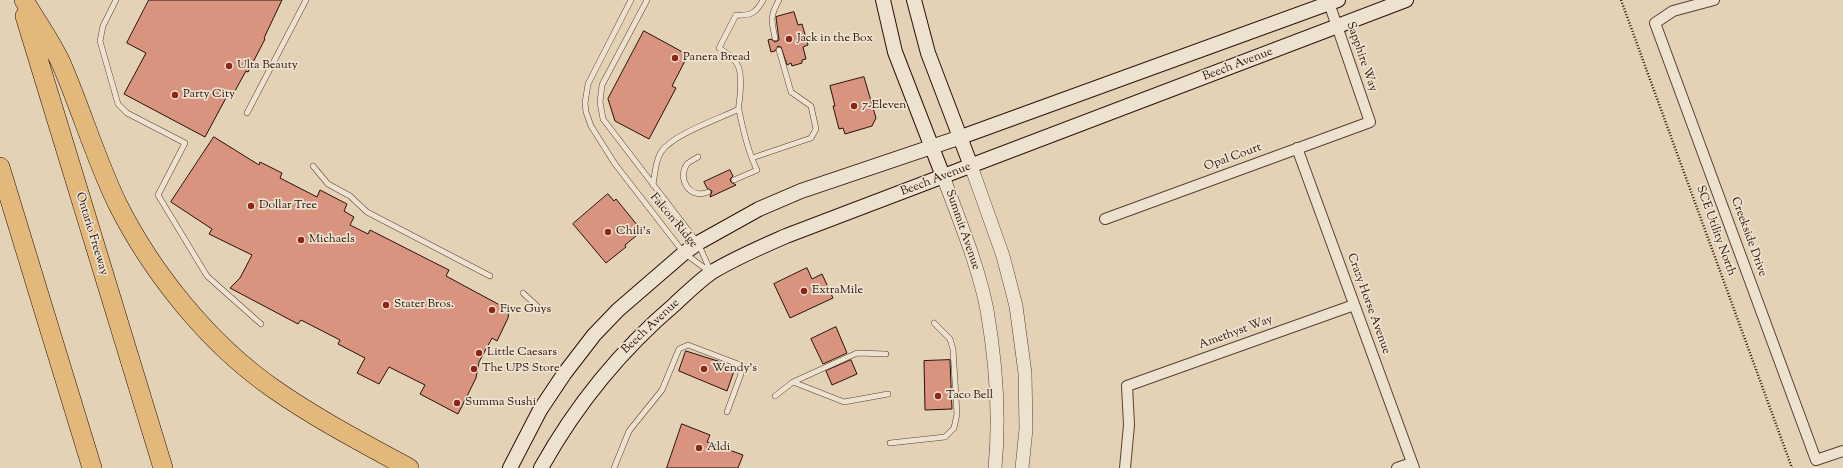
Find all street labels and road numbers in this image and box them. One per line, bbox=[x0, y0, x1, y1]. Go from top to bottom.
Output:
street label: Sapphire Way bbox=[1342, 20, 1380, 94]
street label: Beech Avenue bbox=[1201, 45, 1275, 85]
street label: Opal Court bbox=[1202, 141, 1264, 175]
street label: Beech Avenue bbox=[899, 160, 973, 200]
street label: SCE Utility North bbox=[1692, 184, 1738, 278]
street label: Summit Avenue bbox=[942, 188, 982, 272]
street label: Ontario Freeway bbox=[72, 191, 110, 277]
street label: Falcon Ridge bbox=[646, 191, 700, 251]
street label: Creekside Drive bbox=[1727, 195, 1769, 279]
street label: Crazy Horse Avenue bbox=[1343, 252, 1393, 356]
street label: Beech Avenue bbox=[619, 297, 683, 357]
street label: Amethyst Way bbox=[1197, 313, 1275, 353]

